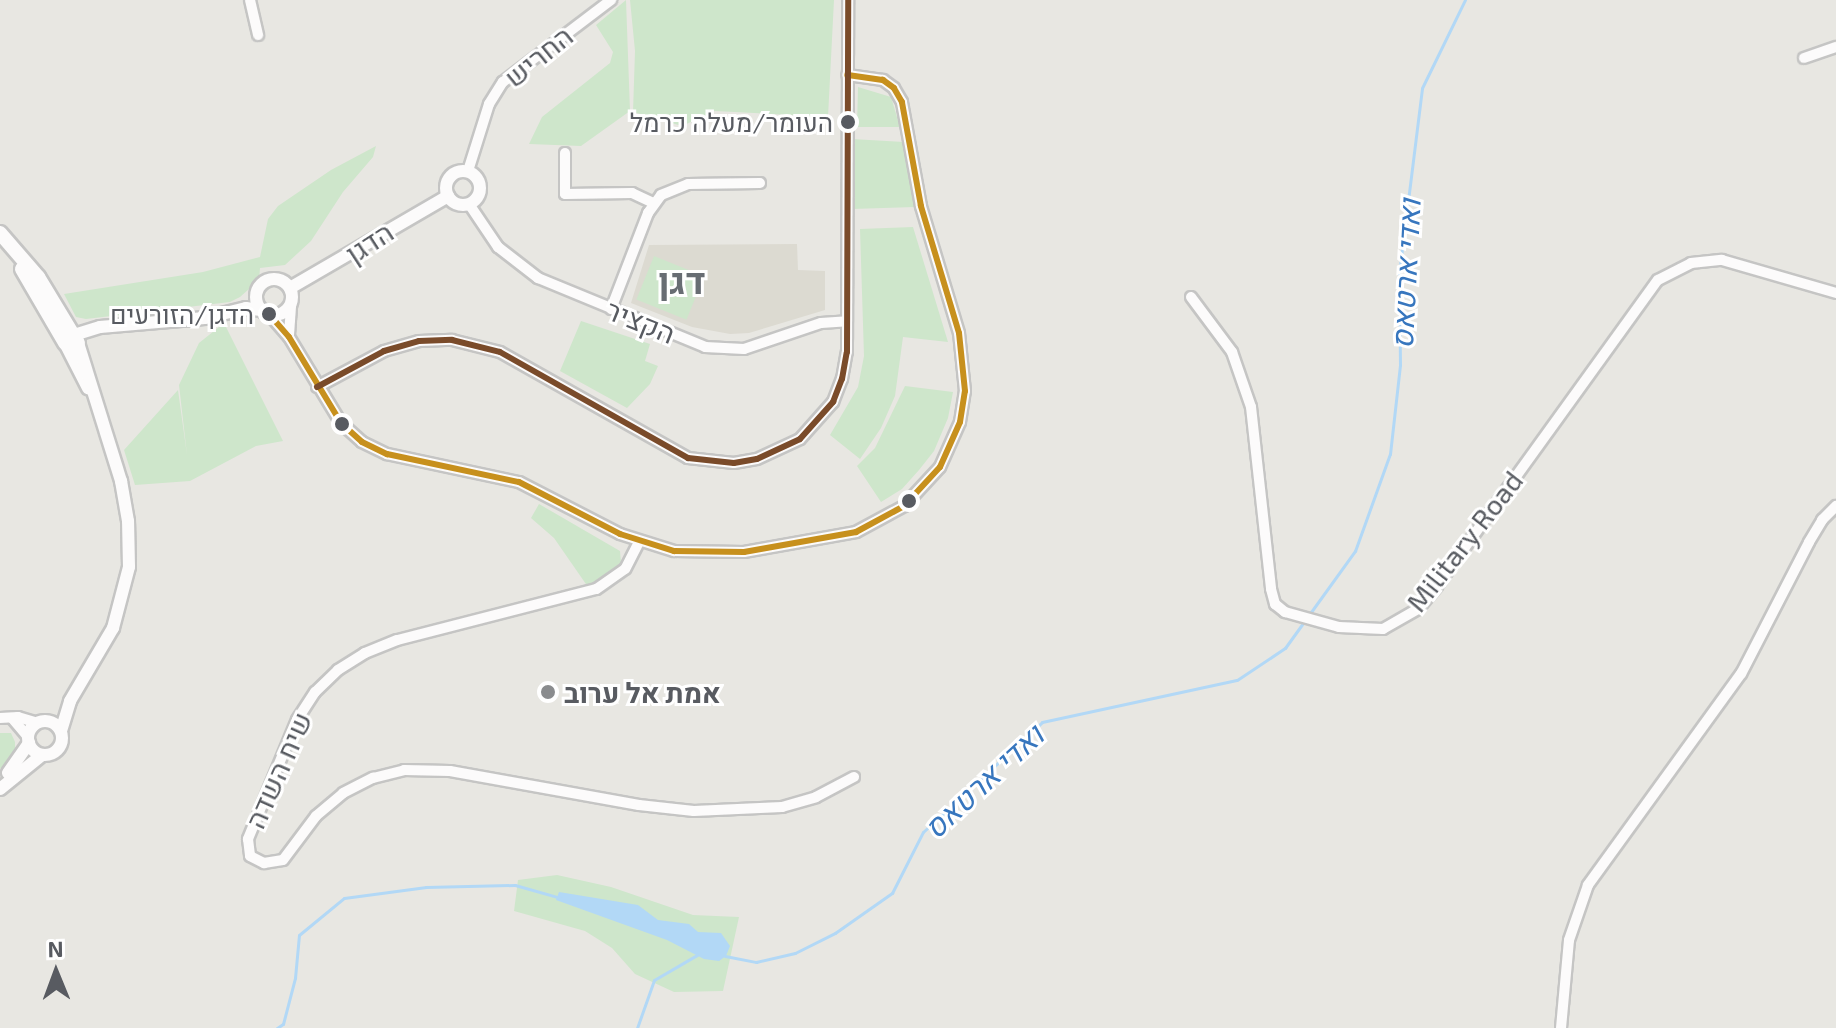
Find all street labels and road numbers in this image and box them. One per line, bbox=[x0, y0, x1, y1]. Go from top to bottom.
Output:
street label: החריש bbox=[497, 18, 579, 94]
street label: הדגן bbox=[339, 214, 399, 270]
street label: הקציר bbox=[602, 292, 680, 350]
street label: Military Road bbox=[1399, 464, 1529, 618]
street label: שיח השדה bbox=[238, 707, 318, 833]

